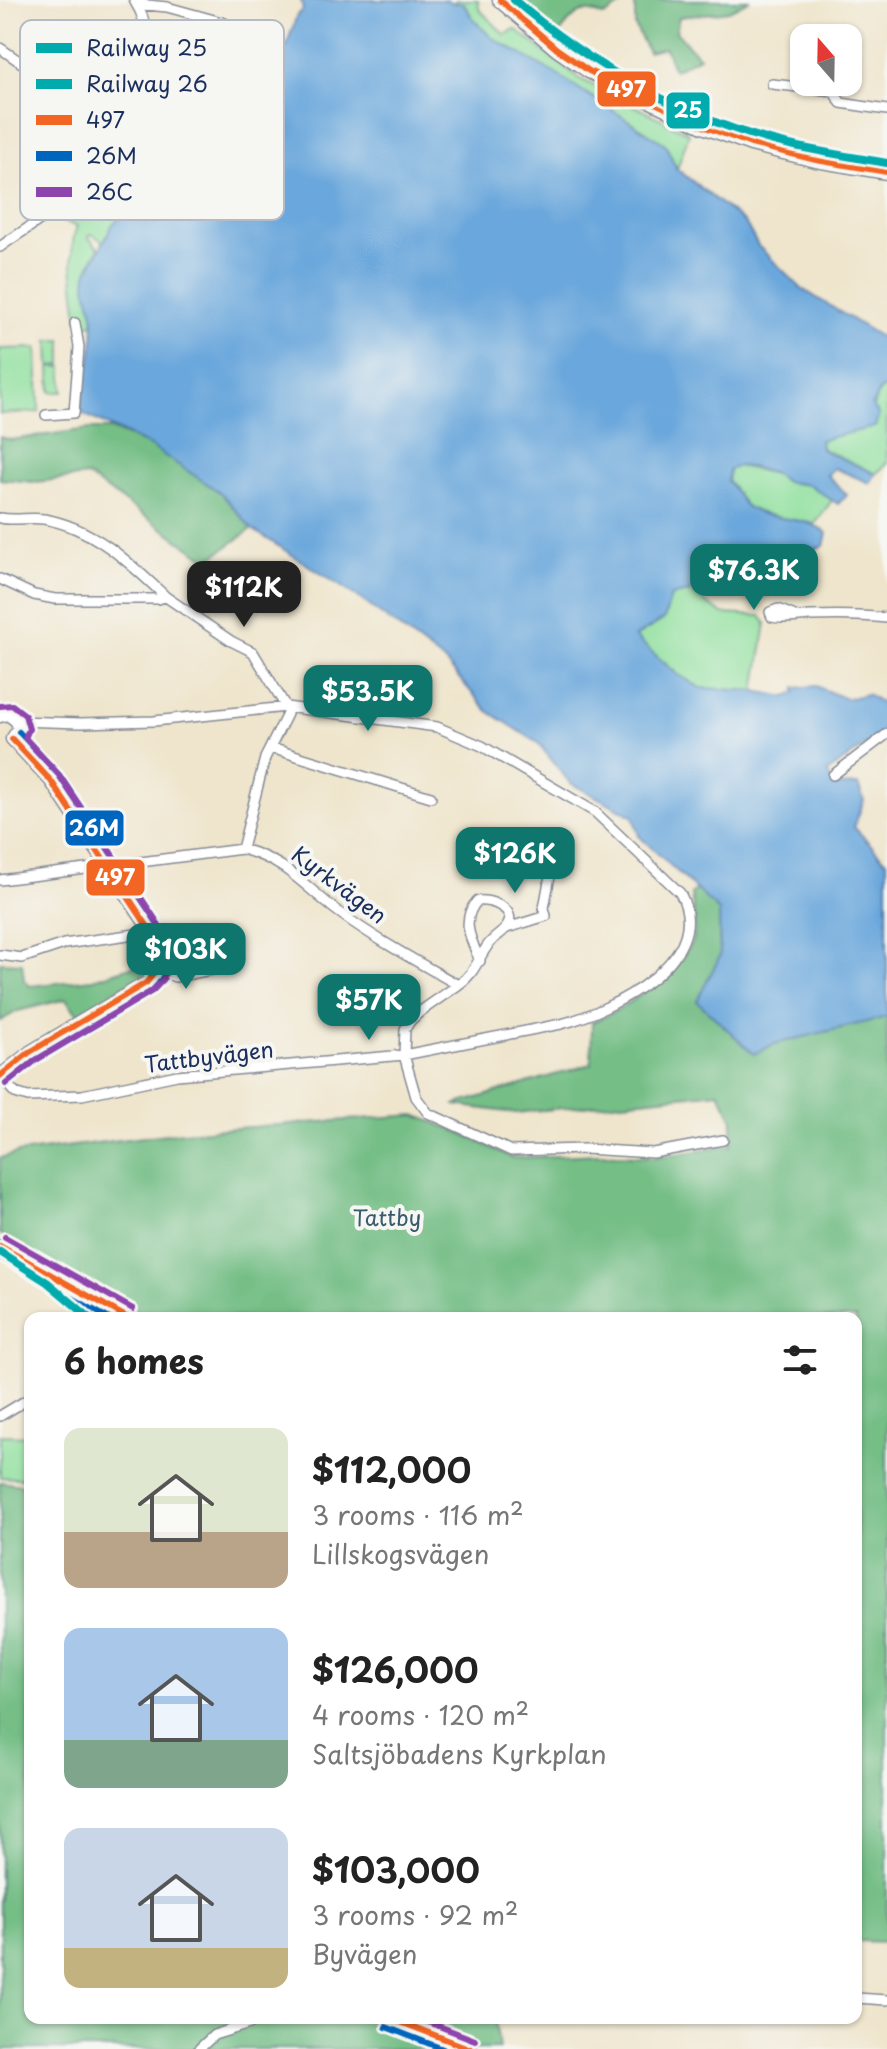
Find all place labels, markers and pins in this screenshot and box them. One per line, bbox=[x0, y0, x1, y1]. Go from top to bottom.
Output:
pin: $76.3K bbox=[689, 544, 819, 612]
pin: $112K bbox=[188, 561, 300, 629]
pin: $53.5K bbox=[303, 665, 433, 733]
pin: $126K bbox=[459, 827, 571, 895]
pin: $103K bbox=[130, 923, 242, 991]
pin: $57K bbox=[322, 974, 416, 1042]

